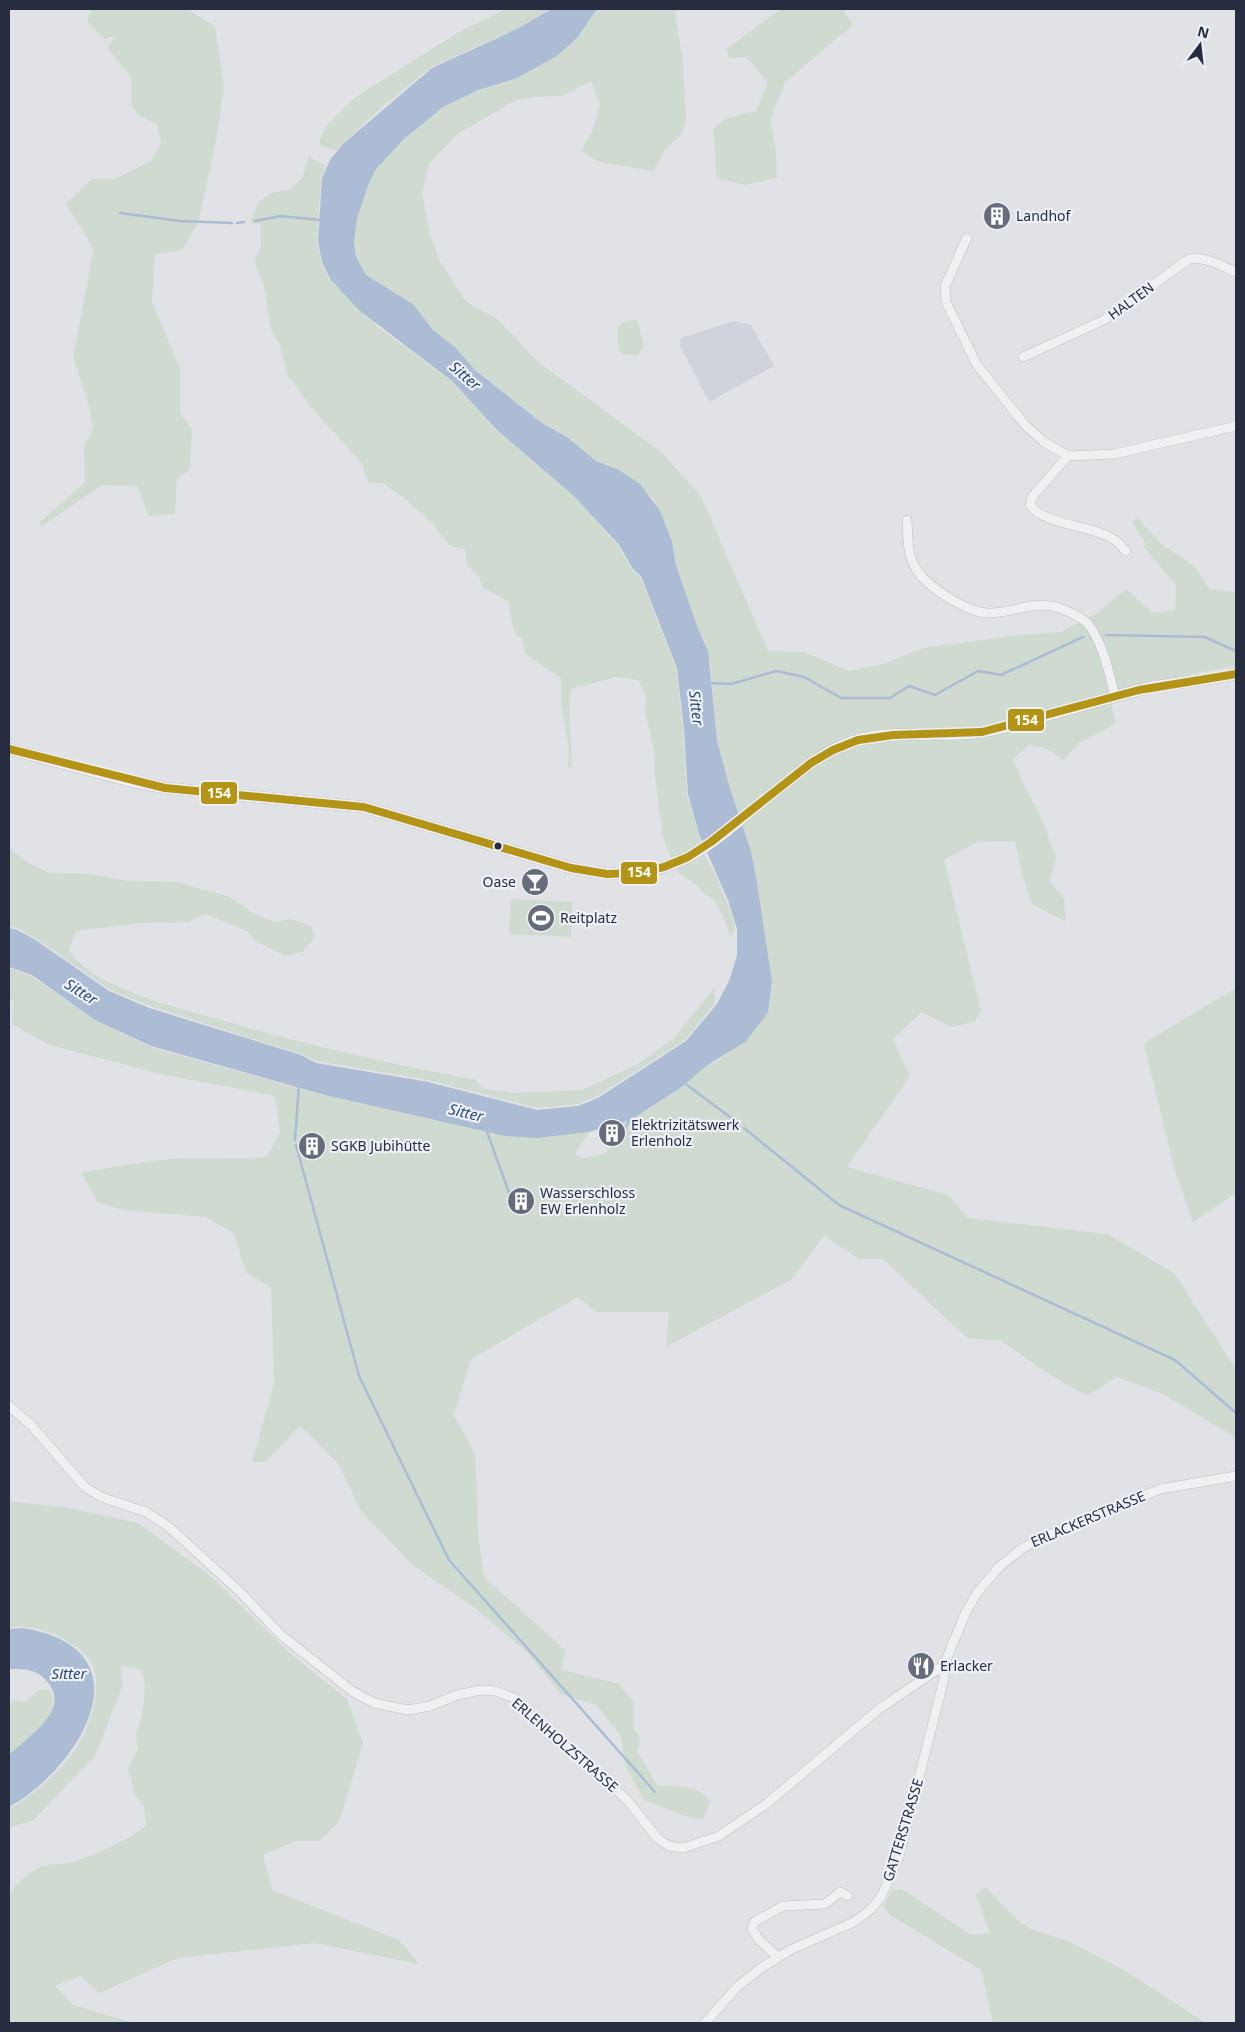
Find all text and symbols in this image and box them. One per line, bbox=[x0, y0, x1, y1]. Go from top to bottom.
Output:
north arrow bbox=[1175, 20, 1225, 70]
text: N bbox=[1196, 21, 1211, 43]
building icon: Landhof bbox=[982, 201, 1012, 231]
place label: Landhof bbox=[1016, 206, 1072, 225]
street label: HALTEN bbox=[1104, 277, 1158, 324]
water label: Sitter bbox=[446, 356, 486, 395]
water label: Sitter bbox=[685, 689, 709, 727]
line badge: 154 bbox=[1007, 708, 1045, 732]
text: 154 bbox=[1014, 710, 1038, 729]
line badge: 154 bbox=[200, 781, 238, 805]
text: 154 bbox=[207, 783, 231, 802]
unlabelled marker bbox=[493, 841, 503, 851]
line badge: 154 bbox=[620, 861, 658, 885]
text: 154 bbox=[627, 862, 651, 881]
bar icon: Oase bbox=[520, 867, 550, 897]
place label: Oase bbox=[483, 872, 516, 891]
sports icon: Reitplatz bbox=[526, 903, 556, 933]
place label: Reitplatz bbox=[560, 908, 617, 927]
water label: Sitter bbox=[61, 973, 102, 1009]
water label: Sitter bbox=[447, 1098, 487, 1126]
place label: Elektrizitätswerk Erlenholz bbox=[631, 1115, 740, 1150]
building icon: Elektrizitätswerk Erlenholz bbox=[597, 1118, 627, 1148]
building icon: SGKB Jubihütte bbox=[297, 1131, 327, 1161]
place label: SGKB Jubihütte bbox=[331, 1136, 430, 1155]
place label: Wasserschloss EW Erlenholz bbox=[540, 1183, 636, 1218]
building icon: Wasserschloss EW Erlenholz bbox=[506, 1186, 536, 1216]
street label: ERLACKERSTRASSE bbox=[1028, 1486, 1148, 1551]
restaurant icon: Erlacker bbox=[906, 1651, 936, 1681]
place label: Erlacker bbox=[940, 1656, 993, 1675]
water label: Sitter bbox=[52, 1663, 87, 1683]
street label: ERLENHOLZSTRASSE bbox=[508, 1693, 623, 1796]
street label: GATTERSTRASSE bbox=[878, 1776, 927, 1884]

